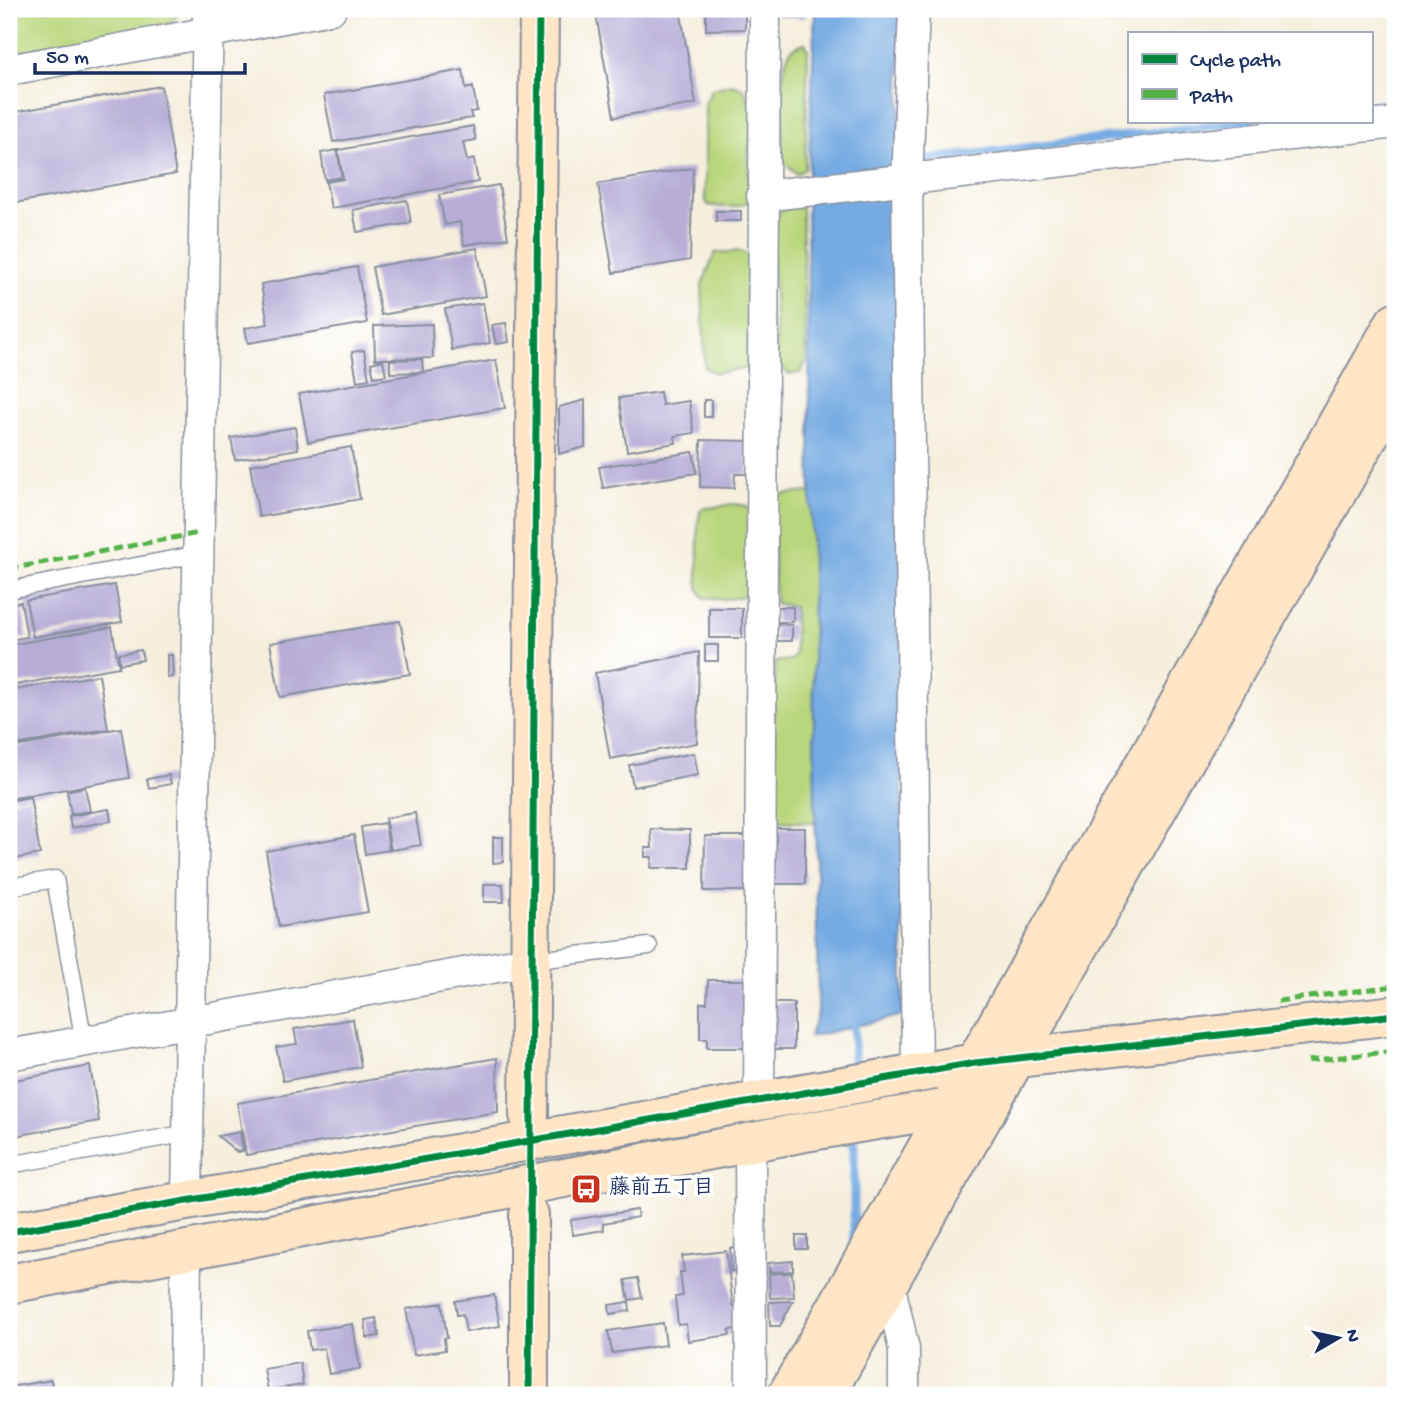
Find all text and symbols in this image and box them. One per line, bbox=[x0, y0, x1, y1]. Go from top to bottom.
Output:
scale bar bbox=[35, 32, 245, 76]
legend bbox=[1128, 32, 1372, 122]
text: 50 m bbox=[46, 47, 89, 72]
text: Cycle path bbox=[1190, 50, 1281, 75]
text: Path bbox=[1189, 86, 1233, 111]
bus stop icon: 藤前五丁目 bbox=[569, 1172, 603, 1206]
place label: 藤前五丁目 bbox=[609, 1175, 714, 1202]
north arrow bbox=[1302, 1302, 1372, 1372]
text: N bbox=[1339, 1328, 1364, 1344]

